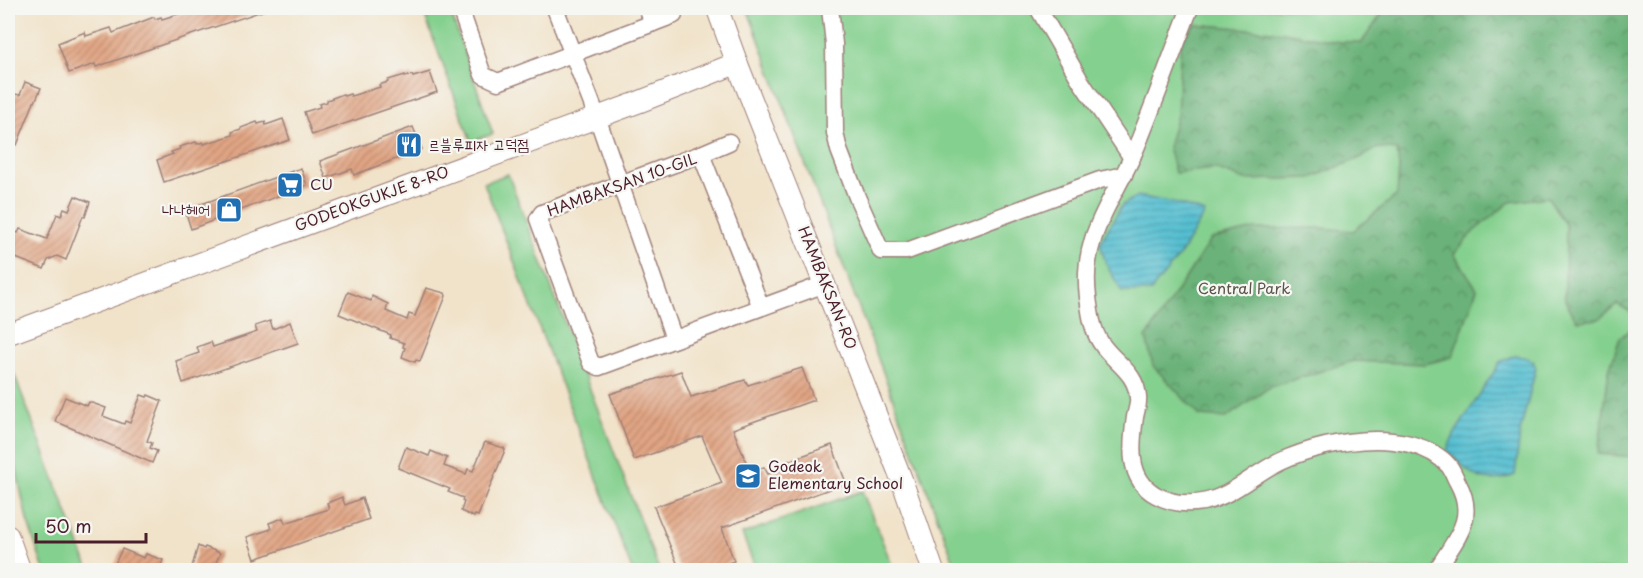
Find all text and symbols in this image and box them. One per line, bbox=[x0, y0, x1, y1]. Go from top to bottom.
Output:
restaurant icon: 르블루피자 고덕점 bbox=[394, 130, 424, 160]
place label: 르블루피자 고덕점 bbox=[428, 132, 529, 155]
street label: HAMBAKSAN 10-GIL bbox=[543, 146, 700, 221]
street label: GODEOKGUKJE 8-RO bbox=[291, 159, 452, 236]
supermarket icon: CU bbox=[275, 170, 305, 200]
place label: CU bbox=[310, 172, 333, 195]
shop icon: 나나헤어 bbox=[214, 195, 244, 225]
place label: 나나헤어 bbox=[162, 197, 210, 220]
street label: HAMBAKSAN-RO bbox=[793, 222, 864, 353]
park label: Central Park bbox=[1198, 276, 1290, 299]
place label: Godeok Elementary School bbox=[768, 454, 903, 494]
school or university icon: Godeok Elementary School bbox=[733, 461, 763, 491]
scale bar bbox=[36, 506, 146, 544]
text: 50 m bbox=[45, 512, 92, 539]

